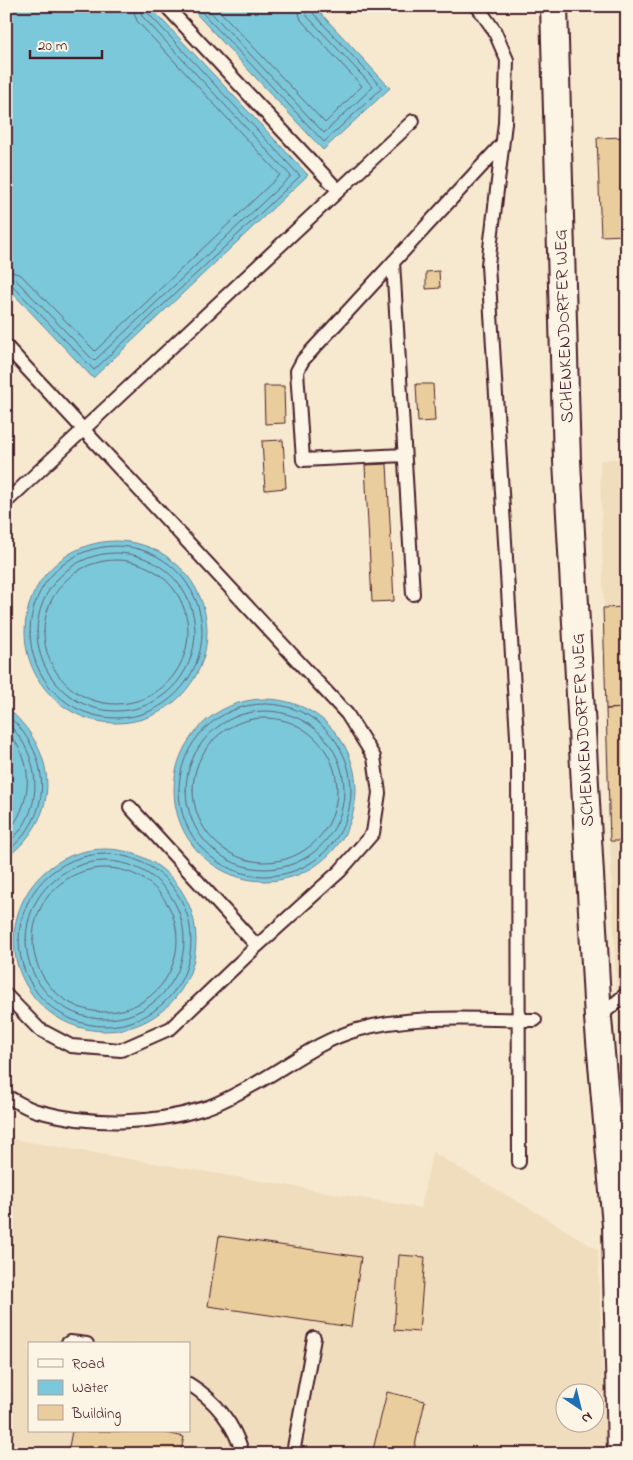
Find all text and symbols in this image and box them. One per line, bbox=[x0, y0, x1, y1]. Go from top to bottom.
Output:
scale bar bbox=[30, 28, 102, 60]
text: 20 m bbox=[38, 35, 68, 57]
street label: SCHENKENDORFER WEG bbox=[549, 229, 581, 423]
street label: SCHENKENDORFER WEG bbox=[566, 632, 602, 827]
legend bbox=[28, 1342, 190, 1432]
text: Road bbox=[72, 1353, 105, 1375]
text: Water bbox=[72, 1377, 108, 1399]
north arrow bbox=[556, 1382, 606, 1432]
text: Building bbox=[71, 1403, 121, 1426]
text: N bbox=[577, 1406, 596, 1429]

